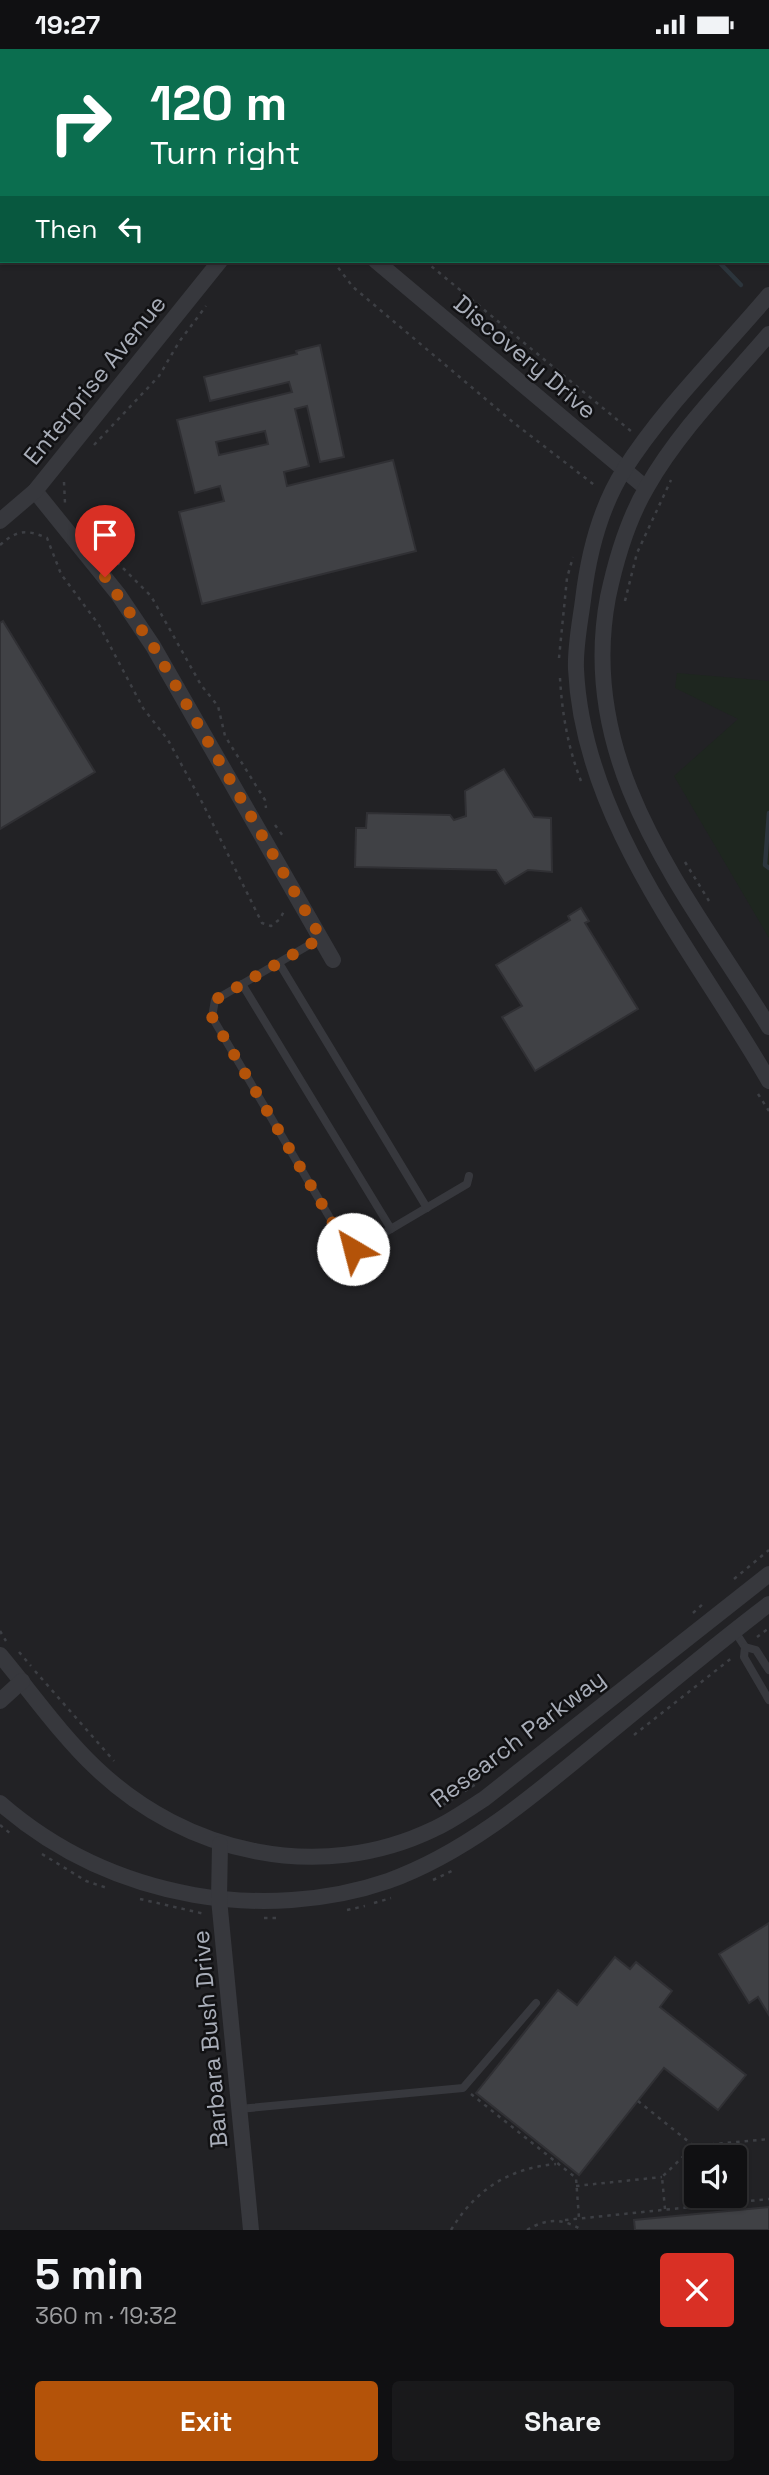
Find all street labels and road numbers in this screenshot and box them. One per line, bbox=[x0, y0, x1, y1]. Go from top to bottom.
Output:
street label: Enterprise Avenue bbox=[17, 288, 173, 471]
street label: Discovery Drive bbox=[447, 288, 603, 425]
street label: Research Parkway bbox=[424, 1663, 611, 1814]
street label: Barbara Bush Drive bbox=[185, 1929, 234, 2149]

